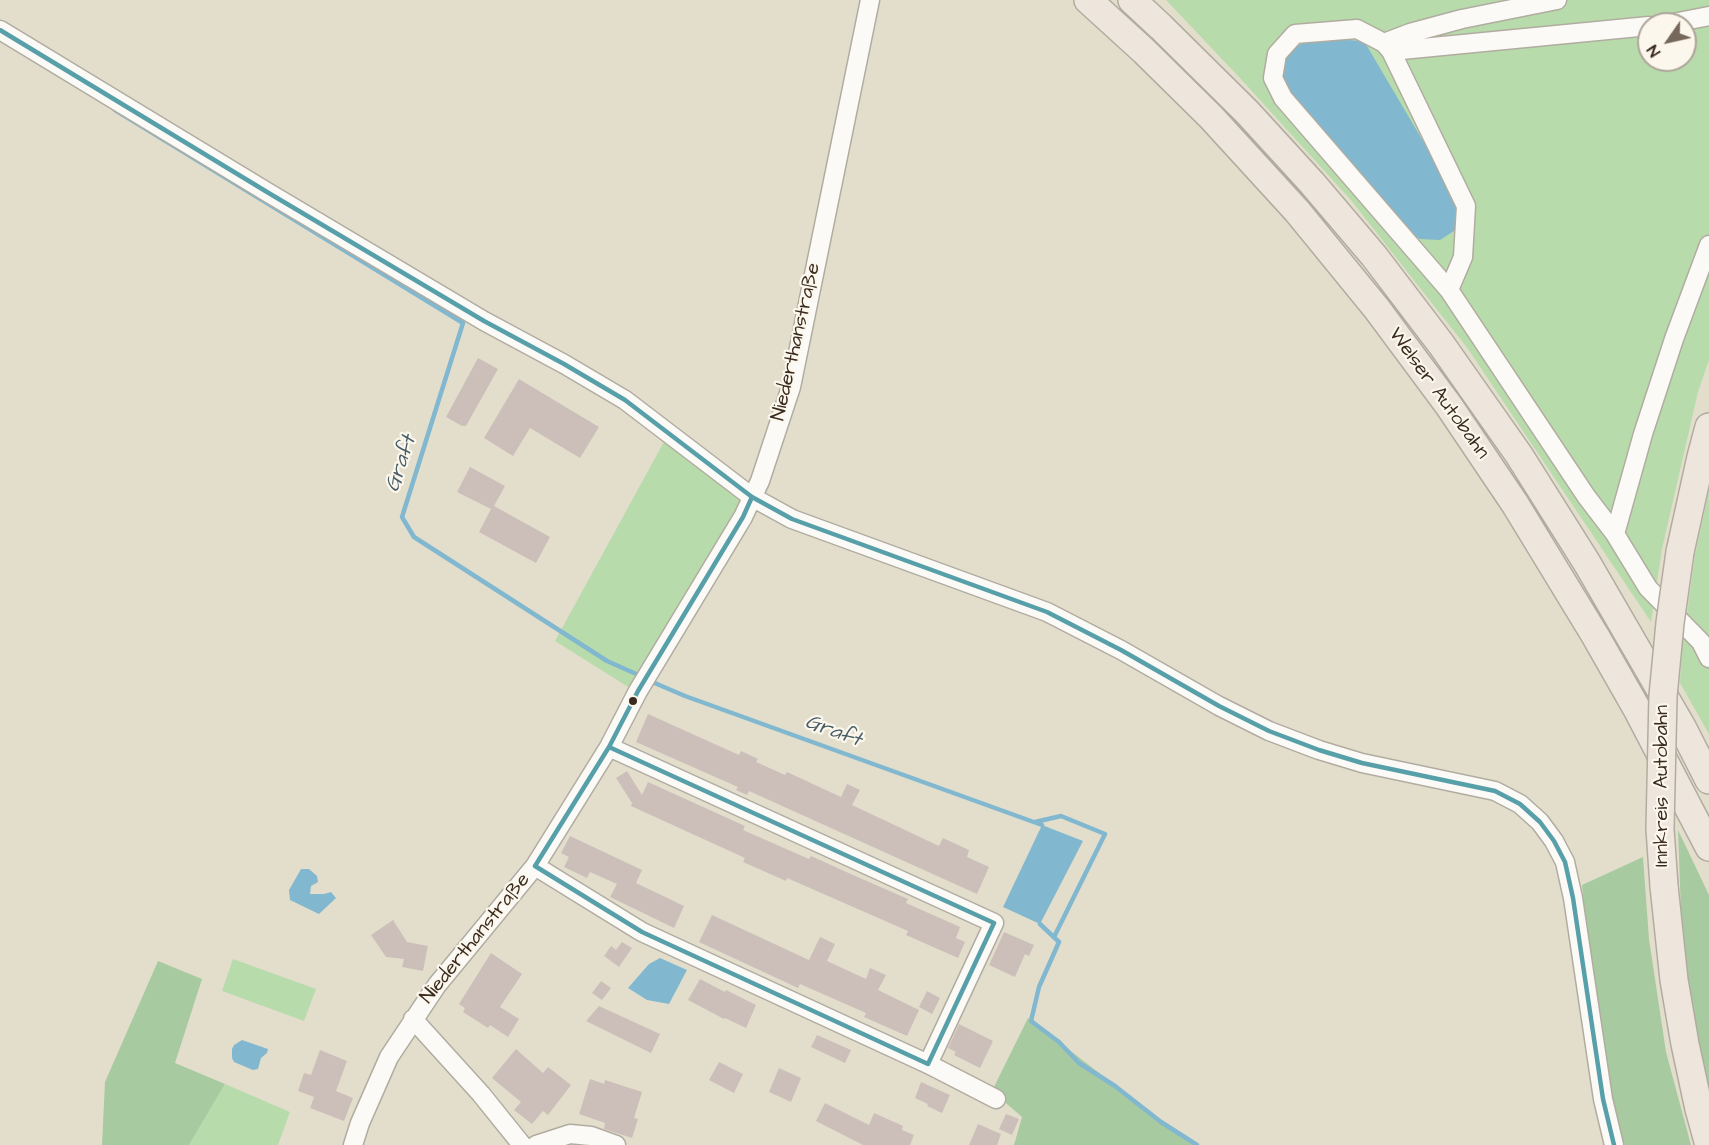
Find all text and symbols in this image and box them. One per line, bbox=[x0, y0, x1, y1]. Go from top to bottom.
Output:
north arrow bbox=[1637, 12, 1697, 72]
text: N bbox=[1642, 41, 1666, 61]
street label: Niederthanstraße bbox=[767, 261, 827, 423]
street label: Welser Autobahn bbox=[1382, 324, 1494, 464]
water label: Graft bbox=[381, 433, 423, 495]
unlabelled marker bbox=[627, 695, 639, 707]
street label: Innkreis Autobahn bbox=[1651, 705, 1675, 867]
water label: Graft bbox=[802, 710, 864, 754]
street label: Niederthanstraße bbox=[416, 869, 536, 1009]

